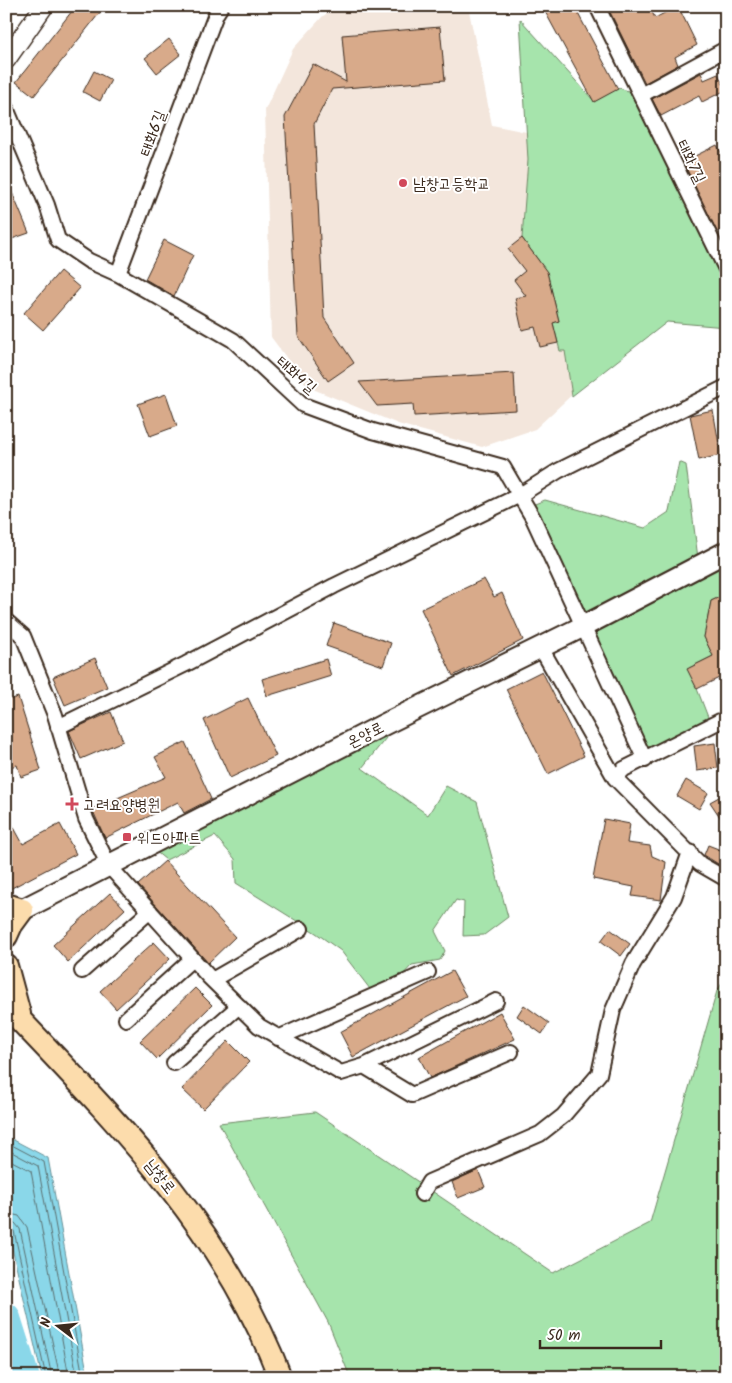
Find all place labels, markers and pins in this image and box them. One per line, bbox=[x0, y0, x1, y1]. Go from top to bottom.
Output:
place label: 남창고등학교 bbox=[413, 172, 490, 197]
marker: 남창고등학교 bbox=[397, 177, 409, 189]
place label: 고려요양병원 bbox=[83, 793, 160, 818]
marker: 고려요양병원 bbox=[65, 797, 79, 811]
place label: 위드아파트 bbox=[137, 826, 201, 851]
marker: 위드아파트 bbox=[121, 831, 133, 843]

